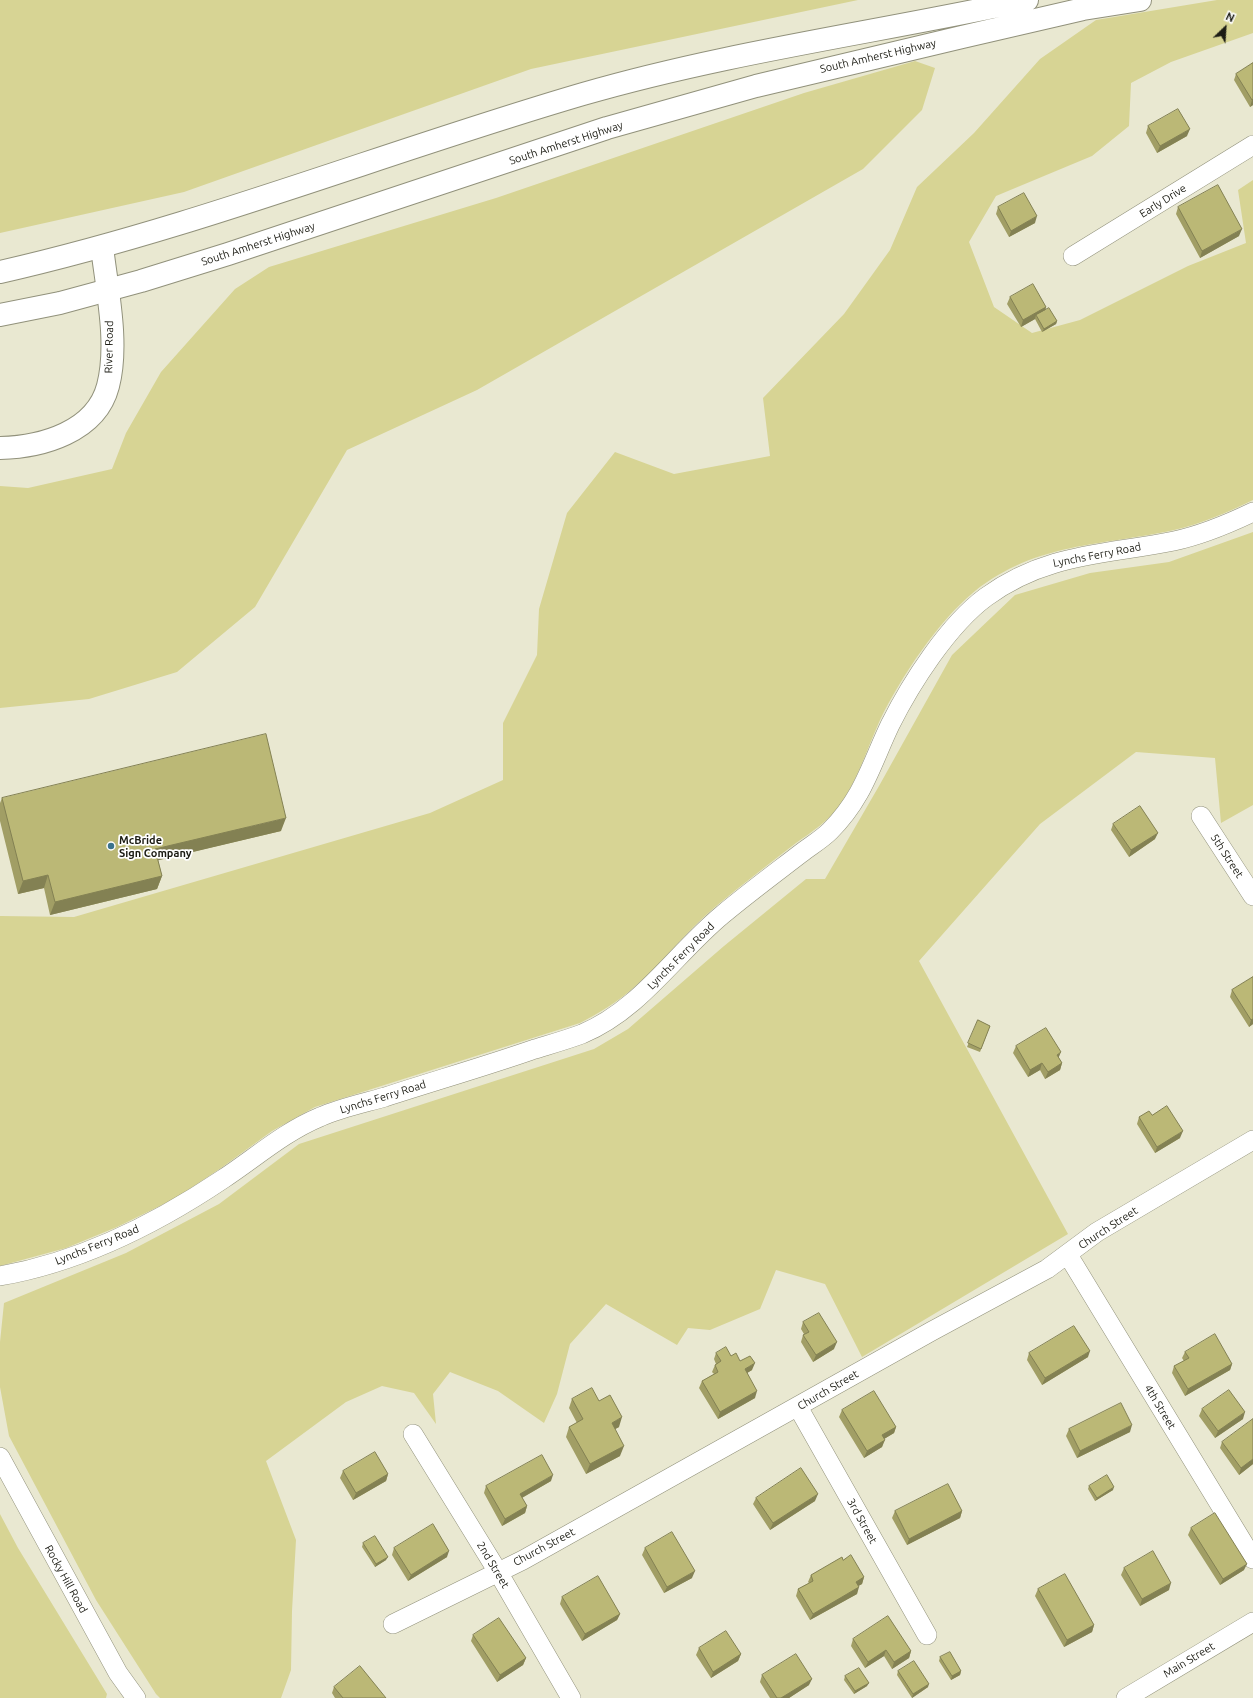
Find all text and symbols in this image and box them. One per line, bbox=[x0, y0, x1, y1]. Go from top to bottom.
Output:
north arrow bbox=[1205, 8, 1245, 48]
text: N bbox=[1224, 10, 1236, 24]
street label: South Amherst Highway bbox=[819, 36, 937, 76]
street label: South Amherst Highway bbox=[507, 118, 625, 168]
street label: Early Drive bbox=[1137, 181, 1189, 221]
street label: South Amherst Highway bbox=[199, 219, 317, 269]
street label: River Road bbox=[102, 320, 116, 374]
street label: Lynchs Ferry Road bbox=[1052, 540, 1142, 570]
street label: 5th Street bbox=[1208, 831, 1246, 881]
place label: McBride Sign Company bbox=[119, 833, 192, 859]
marker: McBride Sign Company bbox=[106, 841, 116, 851]
street label: Lynchs Ferry Road bbox=[645, 920, 717, 992]
street label: Lynchs Ferry Road bbox=[338, 1078, 428, 1116]
street label: Church Street bbox=[1076, 1204, 1140, 1252]
street label: Lynchs Ferry Road bbox=[53, 1222, 141, 1268]
street label: Church Street bbox=[795, 1367, 861, 1413]
street label: 4th Street bbox=[1141, 1382, 1179, 1432]
street label: 3rd Street bbox=[844, 1496, 880, 1546]
street label: Church Street bbox=[511, 1525, 577, 1569]
street label: 2nd Street bbox=[474, 1539, 512, 1591]
street label: Rocky Hill Road bbox=[42, 1543, 90, 1615]
street label: Main Street bbox=[1161, 1640, 1217, 1680]

